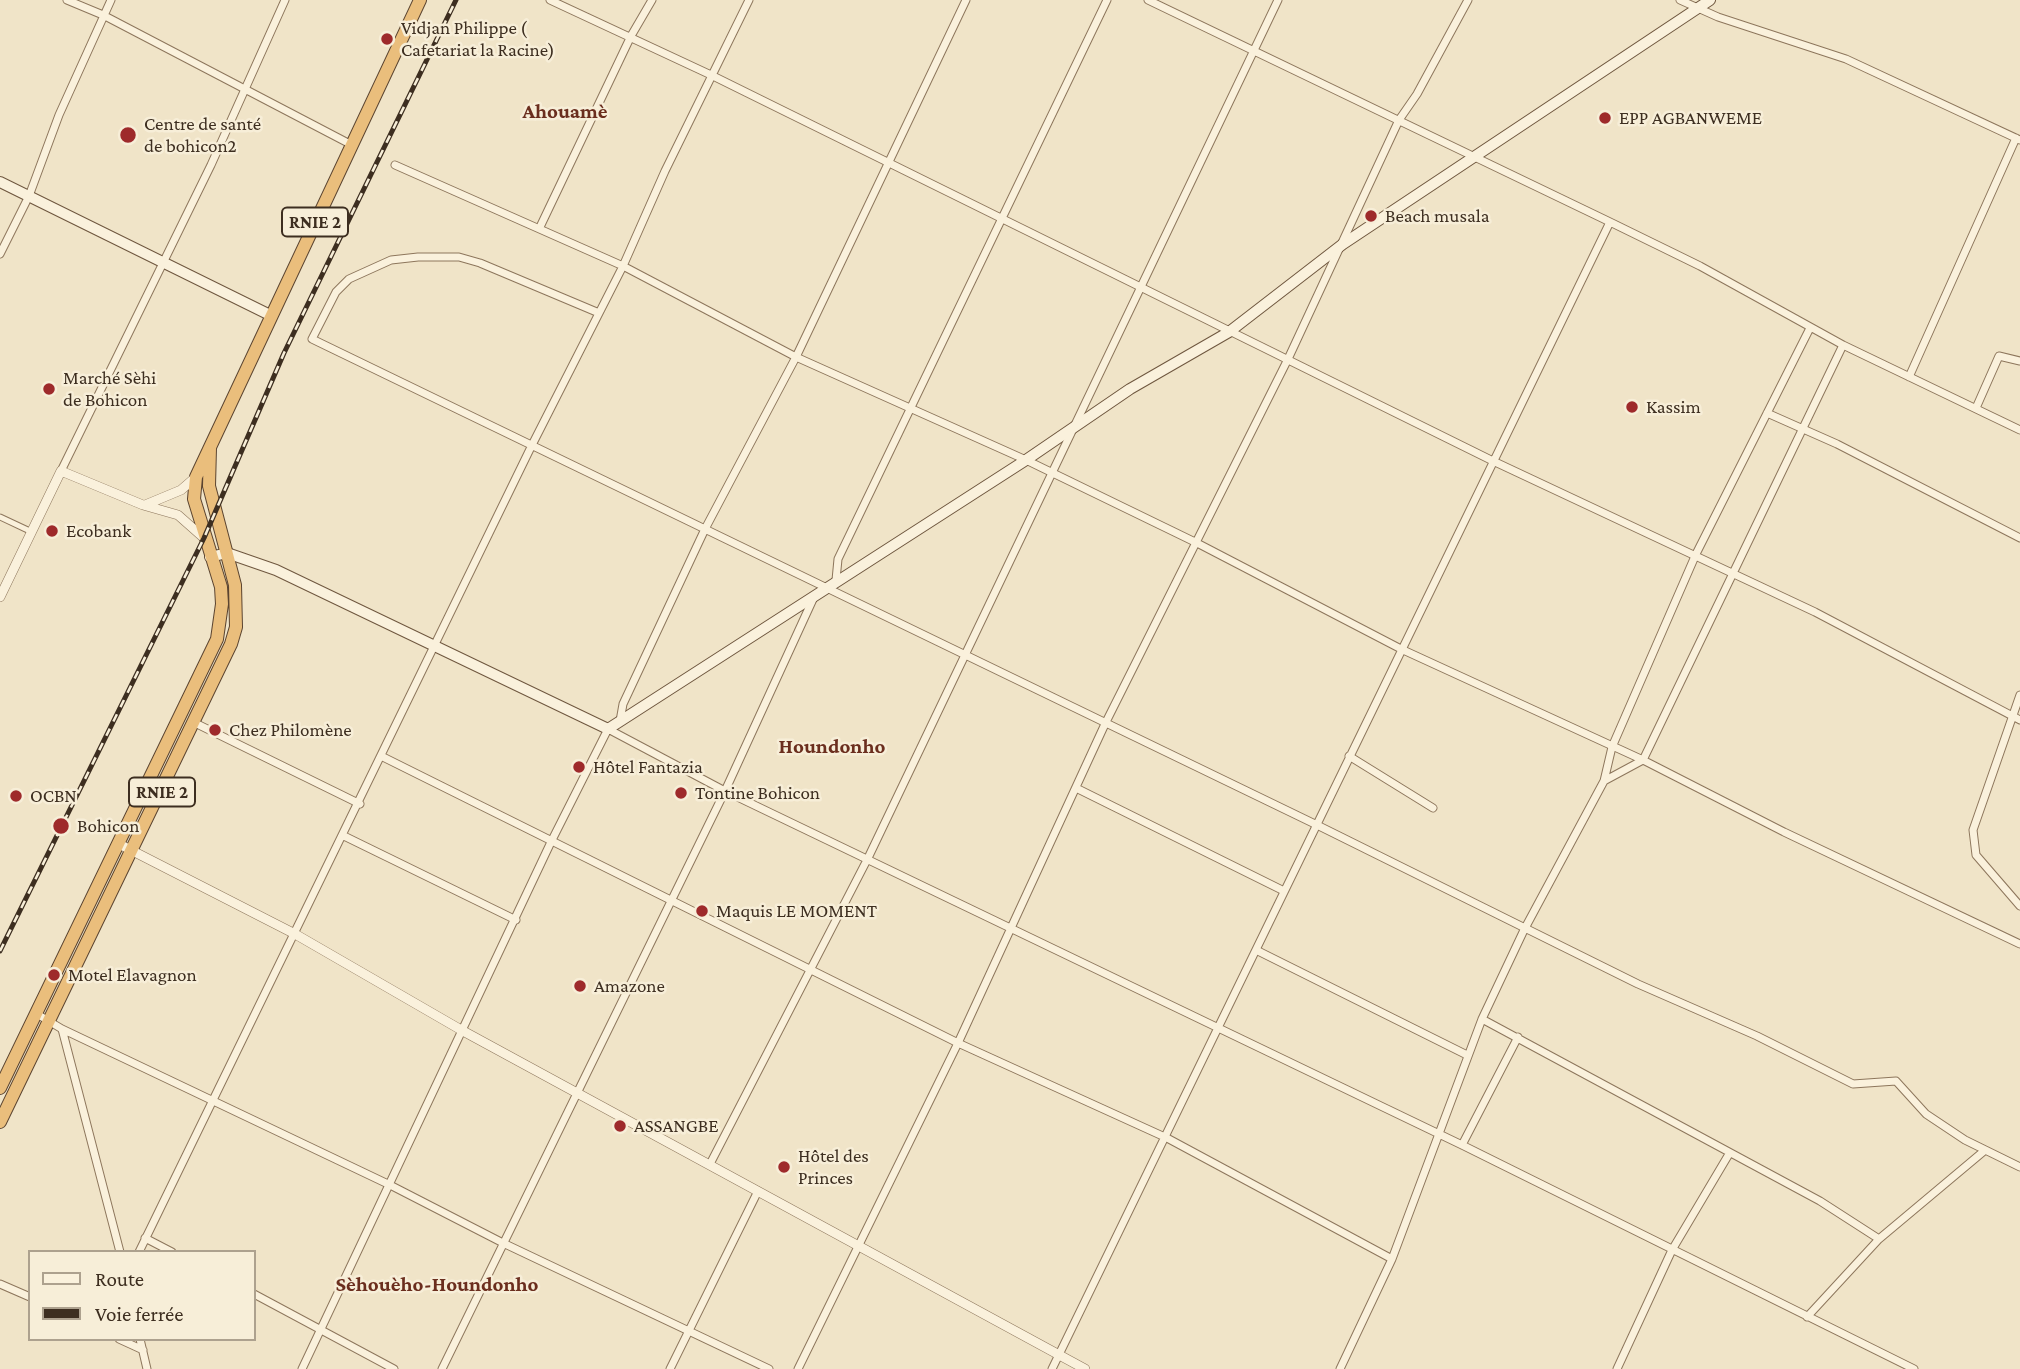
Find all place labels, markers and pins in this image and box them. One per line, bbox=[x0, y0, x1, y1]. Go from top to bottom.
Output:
place label: Vidjan Philippe ( Cafetariat la Racine) bbox=[401, 17, 555, 61]
marker: Vidjan Philippe ( Cafetariat la Racine) bbox=[379, 31, 395, 47]
place label: EPP AGBANWEME bbox=[1619, 107, 1762, 129]
marker: EPP AGBANWEME bbox=[1597, 110, 1613, 126]
place label: Centre de santé de bohicon2 bbox=[144, 113, 261, 157]
marker: Centre de santé de bohicon2 bbox=[118, 125, 138, 145]
place label: Beach musala bbox=[1385, 205, 1489, 227]
marker: Beach musala bbox=[1363, 208, 1379, 224]
place label: Marché Sèhi de Bohicon bbox=[63, 367, 156, 411]
marker: Marché Sèhi de Bohicon bbox=[41, 381, 57, 397]
place label: Kassim bbox=[1646, 396, 1701, 418]
marker: Kassim bbox=[1624, 399, 1640, 415]
place label: Ecobank bbox=[66, 520, 131, 542]
marker: Ecobank bbox=[44, 523, 60, 539]
place label: Chez Philomène bbox=[229, 719, 352, 741]
marker: Chez Philomène bbox=[207, 722, 223, 738]
place label: Hôtel Fantazia bbox=[593, 756, 703, 778]
marker: Hôtel Fantazia bbox=[571, 759, 587, 775]
place label: Tontine Bohicon bbox=[695, 782, 820, 804]
place label: OCBN bbox=[30, 785, 77, 807]
marker: Tontine Bohicon bbox=[673, 785, 689, 801]
marker: OCBN bbox=[8, 788, 24, 804]
place label: Bohicon bbox=[77, 815, 139, 837]
marker: Bohicon bbox=[51, 816, 71, 836]
place label: Maquis LE MOMENT bbox=[716, 900, 877, 922]
marker: Maquis LE MOMENT bbox=[694, 903, 710, 919]
place label: Motel Elavagnon bbox=[68, 964, 197, 986]
marker: Motel Elavagnon bbox=[46, 967, 62, 983]
place label: Amazone bbox=[594, 975, 665, 997]
marker: Amazone bbox=[572, 978, 588, 994]
place label: ASSANGBE bbox=[634, 1115, 719, 1137]
marker: ASSANGBE bbox=[612, 1118, 628, 1134]
place label: Hôtel des Princes bbox=[798, 1145, 869, 1189]
marker: Hôtel des Princes bbox=[776, 1159, 792, 1175]

